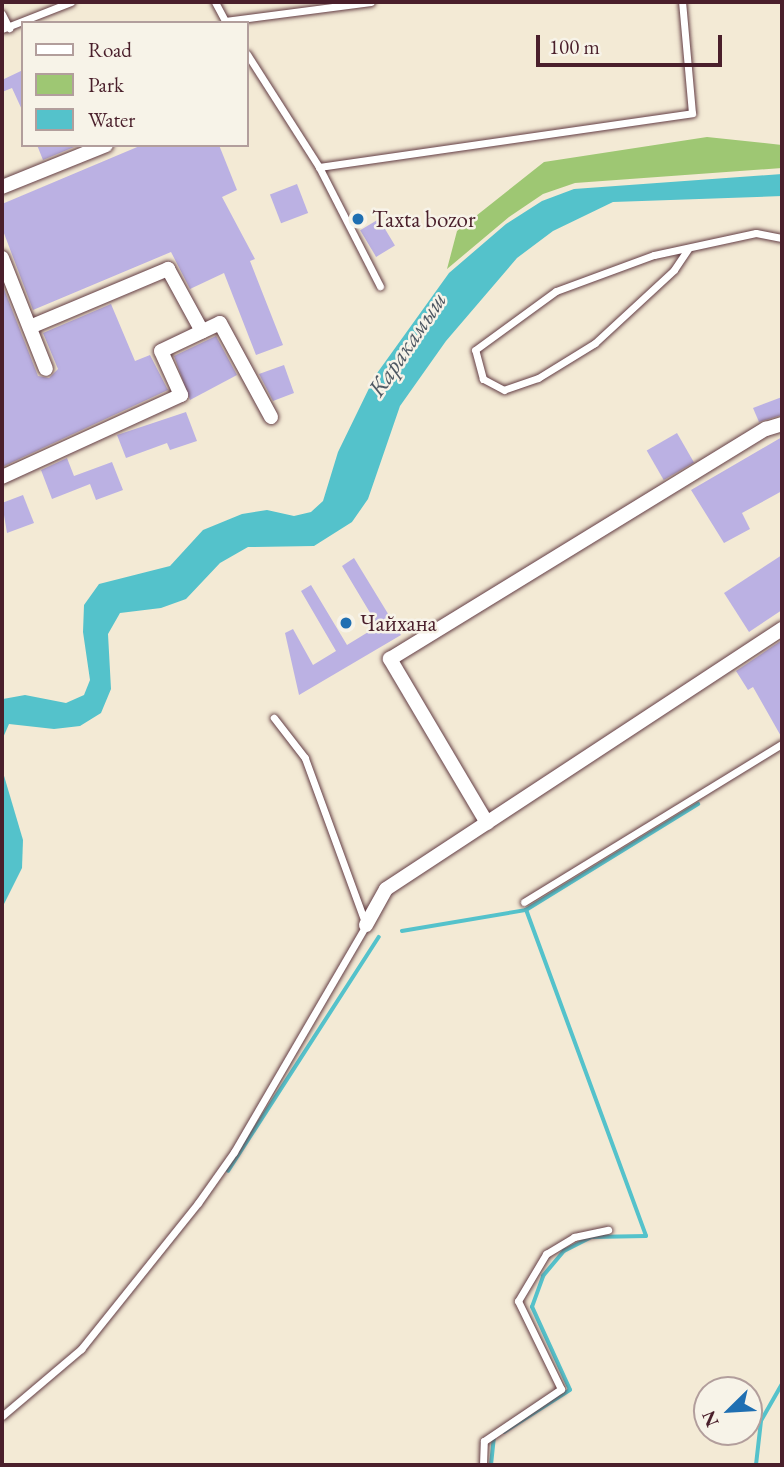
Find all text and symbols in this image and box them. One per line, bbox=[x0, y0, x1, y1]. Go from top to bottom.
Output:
legend bbox=[21, 21, 248, 147]
scale bar bbox=[539, 21, 724, 65]
text: 100 m bbox=[549, 33, 600, 60]
text: Road bbox=[88, 36, 132, 63]
text: Park bbox=[88, 71, 124, 98]
text: Water bbox=[88, 106, 135, 133]
place label: Taxta bozor bbox=[372, 205, 476, 233]
marker: Taxta bozor bbox=[350, 211, 366, 227]
water label: Каракамыш bbox=[362, 286, 452, 402]
place label: Чайхана bbox=[360, 609, 437, 637]
marker: Чайхана bbox=[338, 615, 354, 631]
north arrow bbox=[693, 1376, 763, 1446]
text: N bbox=[696, 1407, 725, 1431]

